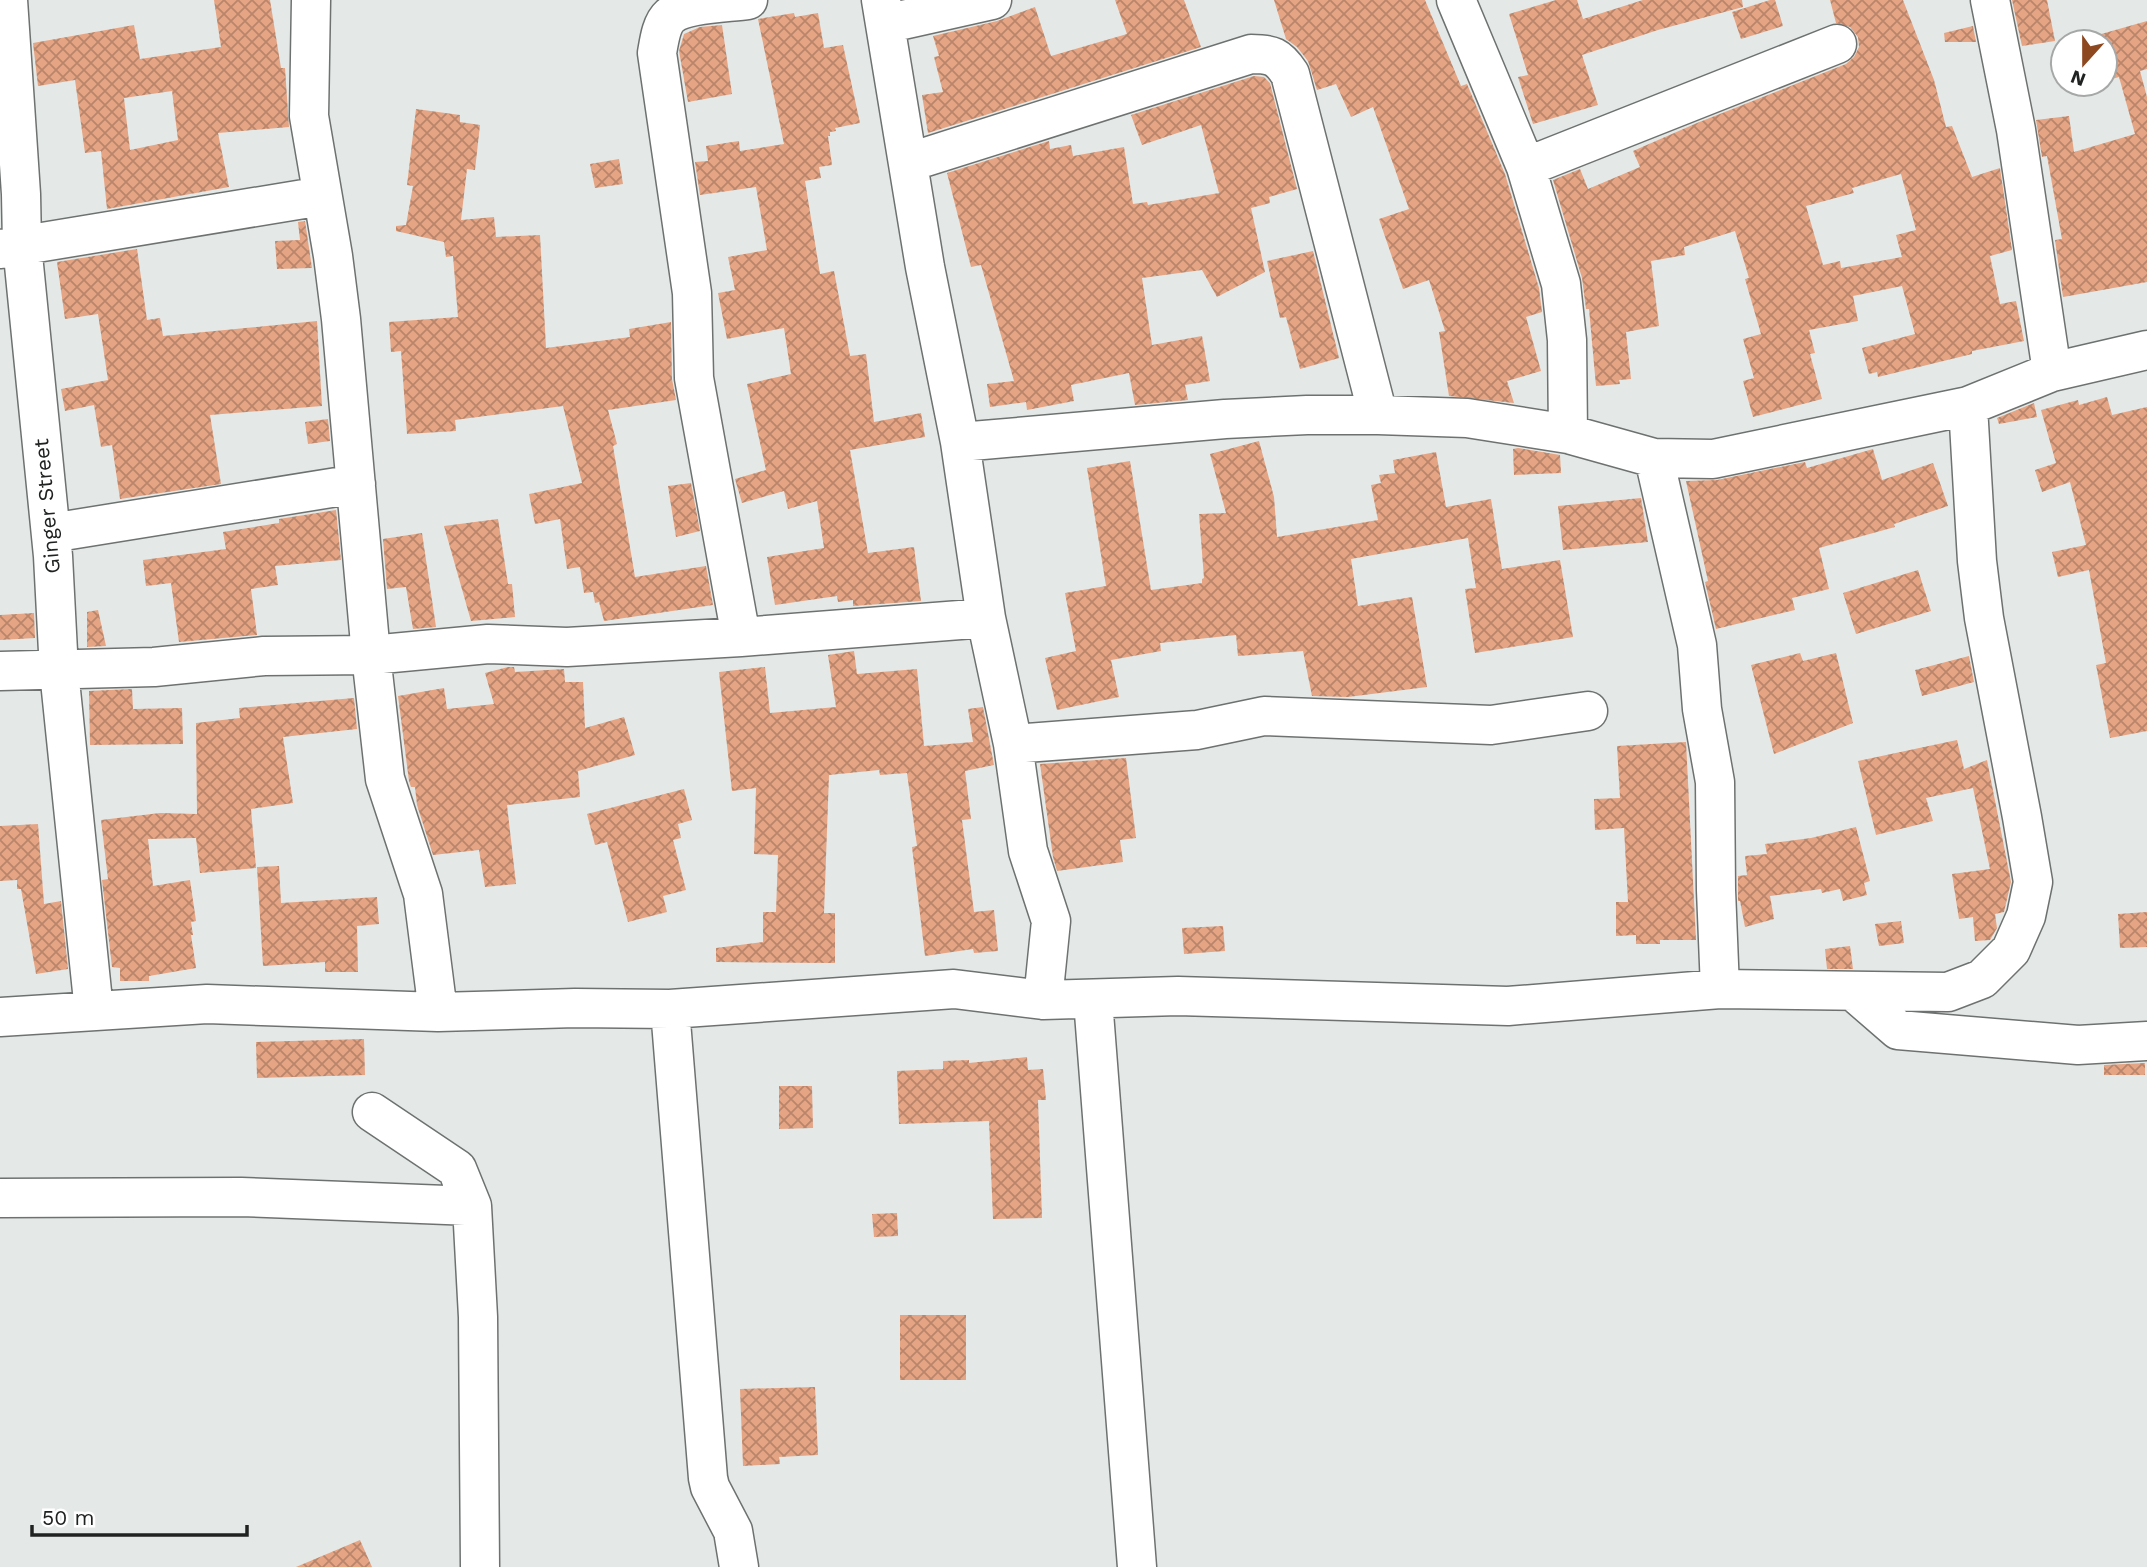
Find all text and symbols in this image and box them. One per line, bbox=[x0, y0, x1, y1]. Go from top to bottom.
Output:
north arrow bbox=[2049, 28, 2119, 98]
text: N bbox=[2067, 65, 2089, 92]
street label: Ginger Street bbox=[28, 437, 65, 575]
scale bar bbox=[32, 1494, 247, 1538]
text: 50 m bbox=[42, 1505, 94, 1530]

